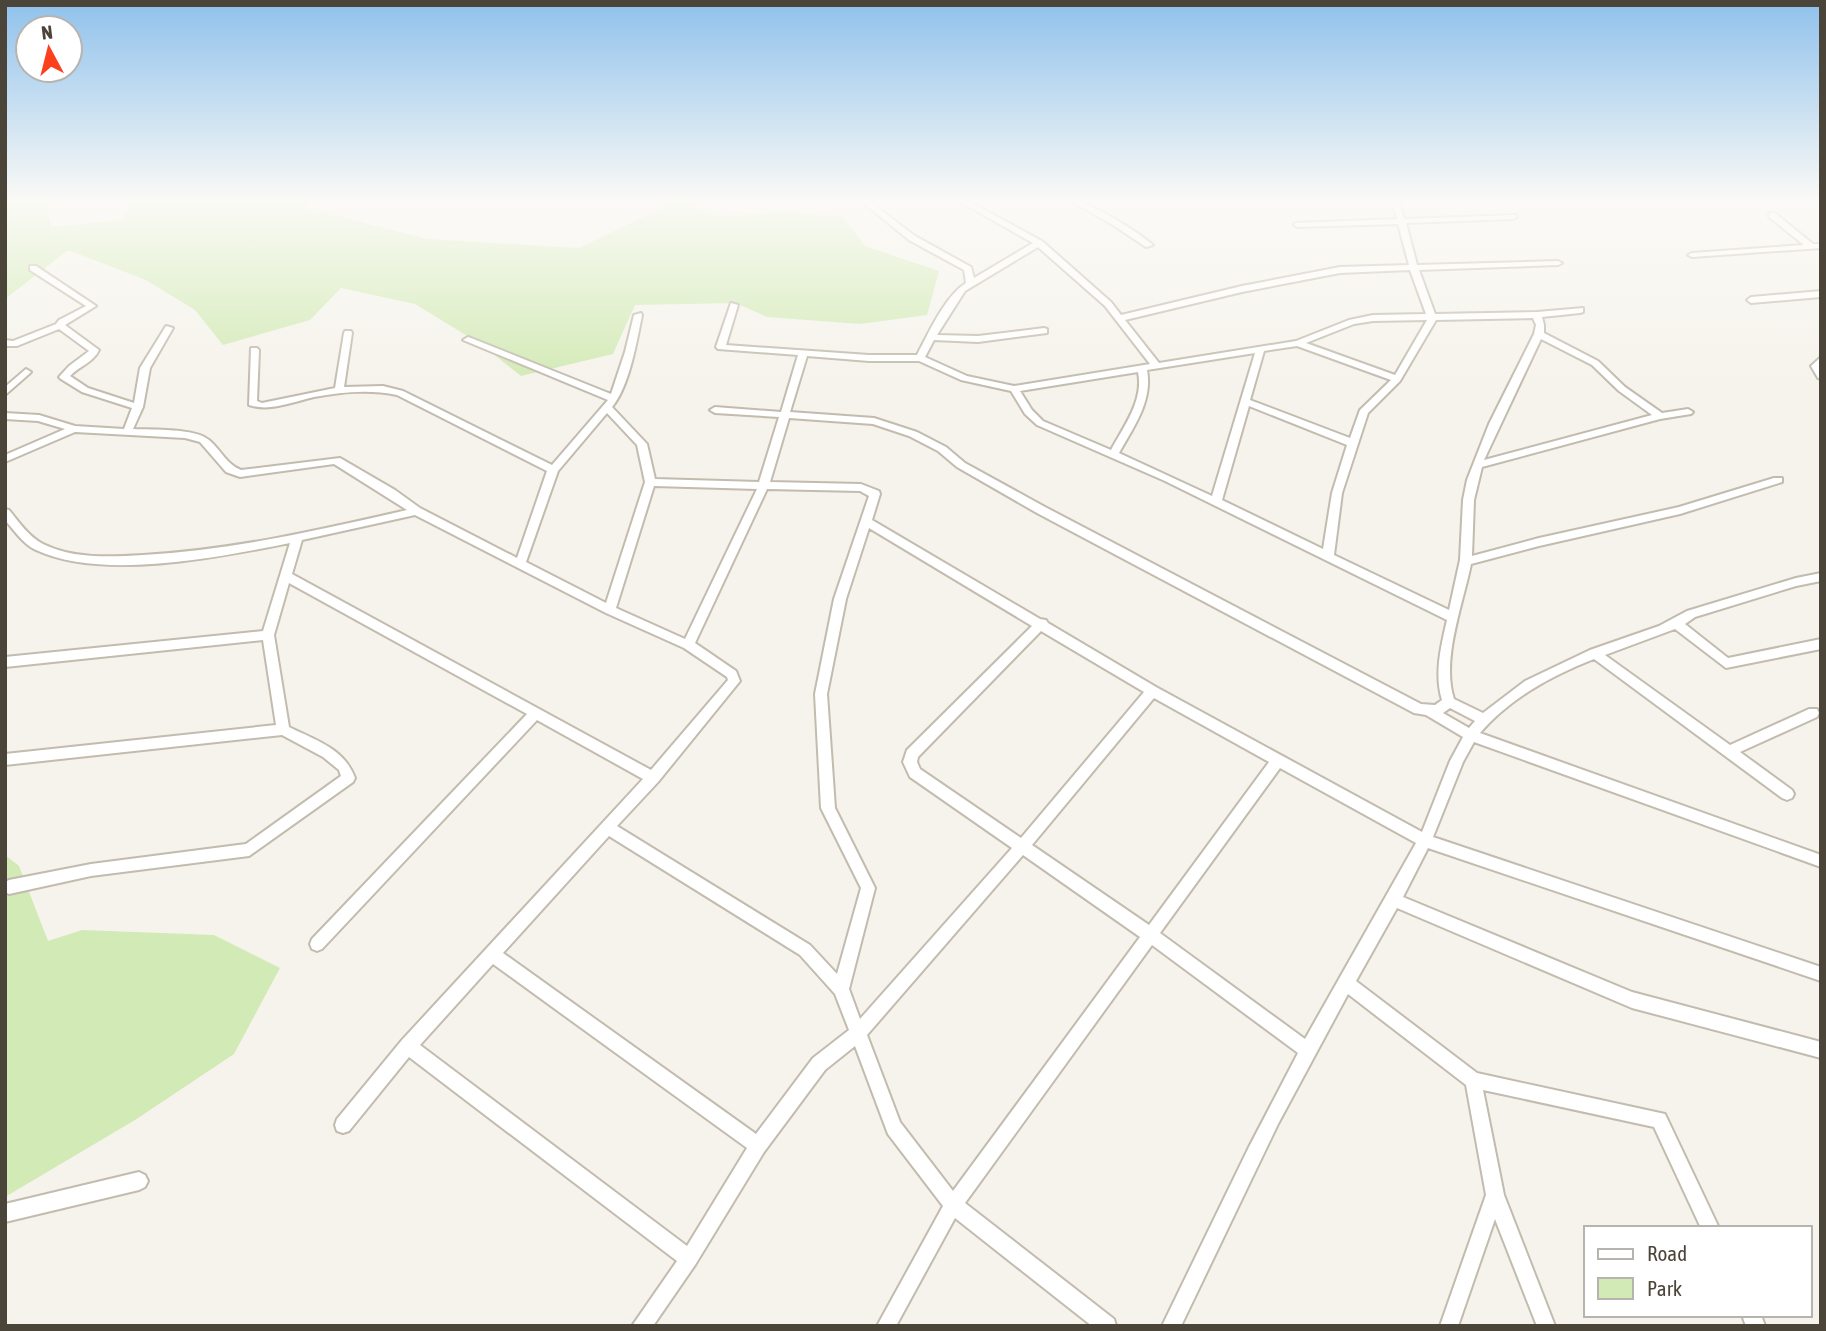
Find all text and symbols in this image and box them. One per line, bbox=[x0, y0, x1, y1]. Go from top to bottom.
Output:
north arrow bbox=[14, 14, 84, 84]
text: N bbox=[40, 21, 54, 44]
legend bbox=[1584, 1226, 1812, 1317]
text: Road bbox=[1647, 1241, 1687, 1265]
text: Park bbox=[1647, 1276, 1682, 1300]

